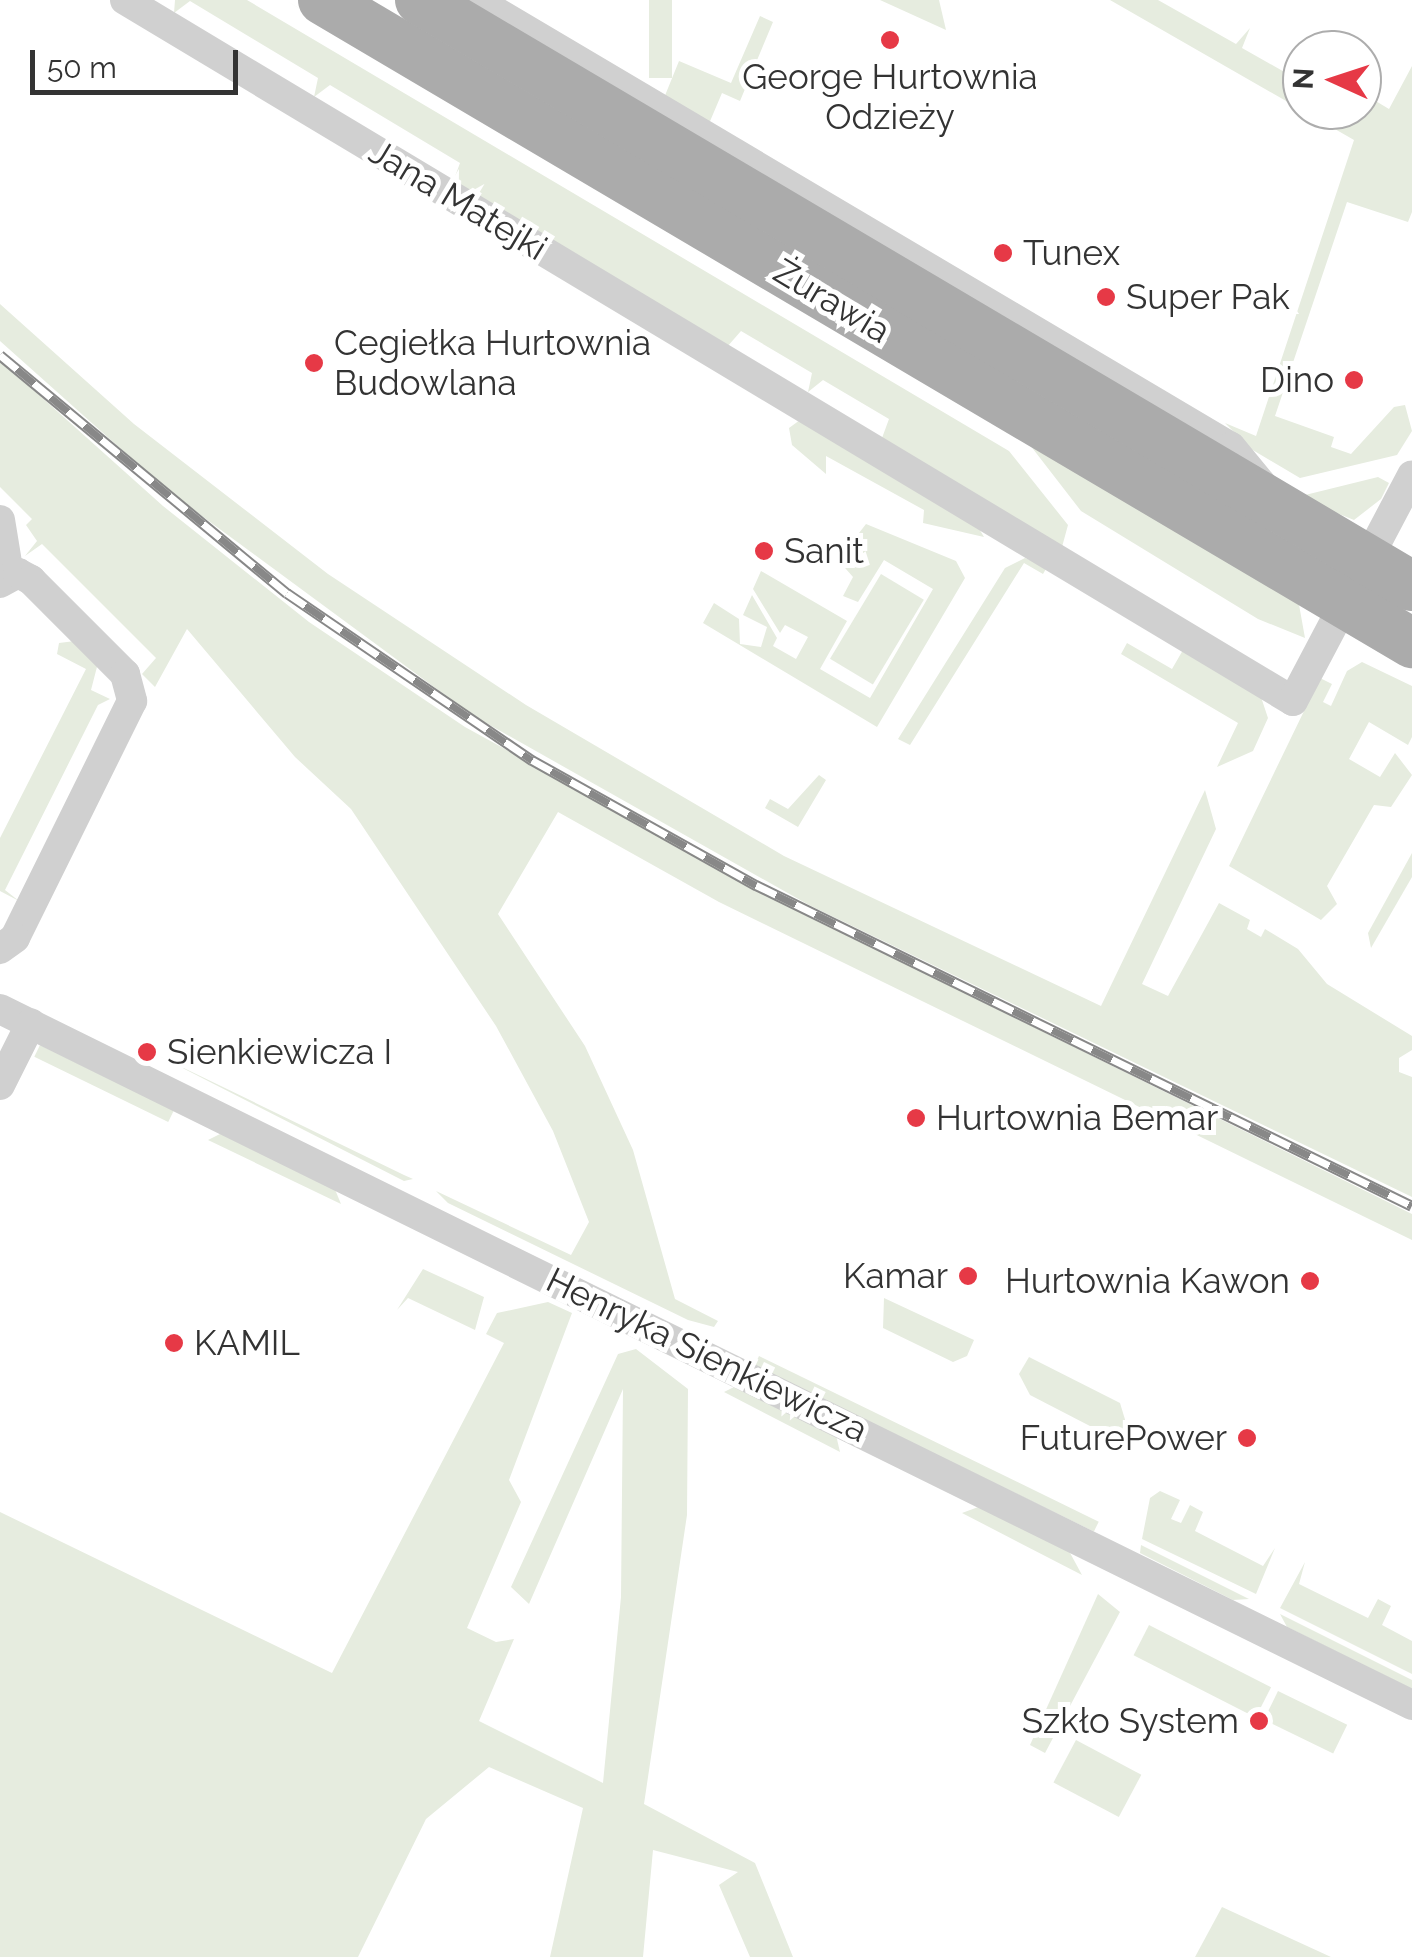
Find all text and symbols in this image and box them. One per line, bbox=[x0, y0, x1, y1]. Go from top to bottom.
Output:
marker: George Hurtownia Odzieży bbox=[879, 29, 901, 51]
scale bar bbox=[35, 30, 242, 92]
north arrow bbox=[1282, 30, 1382, 130]
text: 50 m bbox=[47, 50, 117, 85]
place label: George Hurtownia Odzieży bbox=[742, 56, 1038, 138]
text: N bbox=[1287, 67, 1321, 90]
street label: Jana Matejki bbox=[362, 131, 554, 269]
place label: Tunex bbox=[1023, 232, 1120, 274]
marker: Tunex bbox=[992, 242, 1014, 264]
street label: Żurawia bbox=[766, 250, 898, 352]
place label: Super Pak bbox=[1126, 276, 1291, 318]
marker: Super Pak bbox=[1095, 286, 1117, 308]
place label: Cegiełka Hurtownia Budowlana bbox=[334, 322, 651, 404]
marker: Cegiełka Hurtownia Budowlana bbox=[303, 352, 325, 374]
place label: Dino bbox=[1260, 359, 1334, 401]
marker: Dino bbox=[1343, 369, 1365, 391]
place label: Sanit bbox=[784, 530, 864, 572]
marker: Sanit bbox=[753, 540, 775, 562]
place label: Sienkiewicza I bbox=[167, 1031, 392, 1073]
marker: Sienkiewicza I bbox=[136, 1041, 158, 1063]
place label: Hurtownia Bemar bbox=[936, 1097, 1218, 1139]
marker: Hurtownia Bemar bbox=[905, 1107, 927, 1129]
place label: Kamar bbox=[843, 1255, 948, 1297]
street label: Henryka Sienkiewicza bbox=[540, 1259, 874, 1451]
place label: Hurtownia Kawon bbox=[1005, 1260, 1290, 1302]
marker: Kamar bbox=[957, 1265, 979, 1287]
marker: Hurtownia Kawon bbox=[1299, 1270, 1321, 1292]
place label: KAMIL bbox=[194, 1322, 300, 1364]
marker: KAMIL bbox=[163, 1332, 185, 1354]
place label: FuturePower bbox=[1020, 1417, 1227, 1459]
marker: FuturePower bbox=[1236, 1427, 1258, 1449]
place label: Szkło System bbox=[1022, 1700, 1239, 1742]
marker: Szkło System bbox=[1248, 1710, 1270, 1732]

